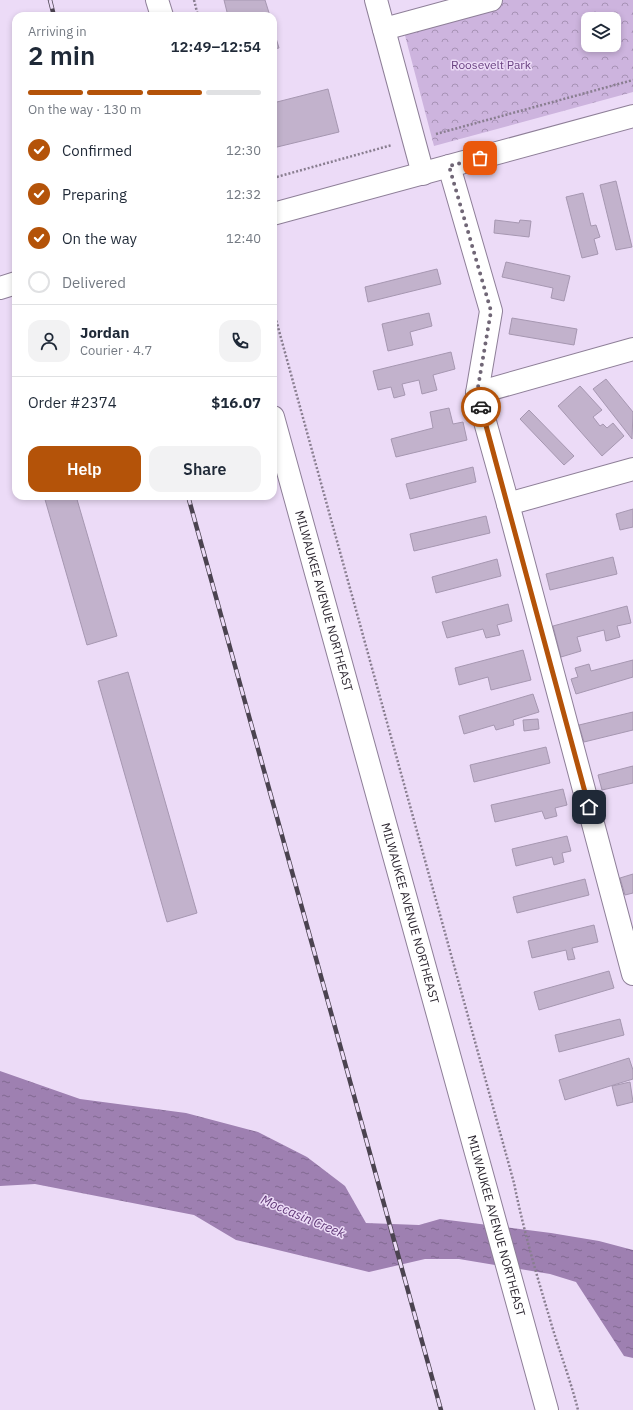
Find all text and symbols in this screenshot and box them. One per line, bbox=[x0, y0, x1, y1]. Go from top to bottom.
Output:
map controls bbox=[581, 12, 621, 52]
button: layers bbox=[581, 12, 621, 52]
text: Arriving in bbox=[28, 23, 87, 40]
text: 12:49–12:54 bbox=[171, 37, 261, 56]
text: 2 min bbox=[28, 38, 95, 72]
park label: Roosevelt Park bbox=[451, 57, 532, 72]
text: On the way · 130 m bbox=[28, 101, 141, 118]
icon: check bbox=[28, 139, 50, 161]
text: Confirmed bbox=[62, 141, 132, 160]
pin bbox=[463, 141, 497, 175]
text: 12:30 bbox=[226, 142, 261, 159]
icon: bag bbox=[469, 147, 491, 169]
icon: check bbox=[28, 183, 50, 205]
text: Preparing bbox=[62, 185, 127, 204]
text: 12:32 bbox=[226, 186, 261, 203]
icon: check bbox=[28, 227, 50, 249]
text: On the way bbox=[62, 229, 137, 248]
text: 12:40 bbox=[226, 230, 261, 247]
text: Delivered bbox=[62, 273, 126, 292]
button: person bbox=[28, 320, 70, 362]
button: phone bbox=[219, 320, 261, 362]
text: Jordan bbox=[80, 323, 129, 342]
text: Courier · 4.7 bbox=[80, 342, 152, 359]
courier bbox=[461, 387, 501, 427]
text: Order #2374 bbox=[28, 393, 117, 412]
text: $16.07 bbox=[211, 393, 261, 412]
icon: car bbox=[470, 396, 492, 418]
button: Help bbox=[28, 446, 141, 492]
button: Share bbox=[149, 446, 261, 492]
street label: MILWAUKEE AVENUE NORTHEAST bbox=[292, 509, 356, 693]
pin bbox=[572, 790, 606, 824]
icon: home bbox=[578, 796, 600, 818]
street label: MILWAUKEE AVENUE NORTHEAST bbox=[378, 821, 443, 1006]
street label: MILWAUKEE AVENUE NORTHEAST bbox=[465, 1133, 529, 1318]
water label: Moccasin Creek bbox=[258, 1191, 348, 1242]

